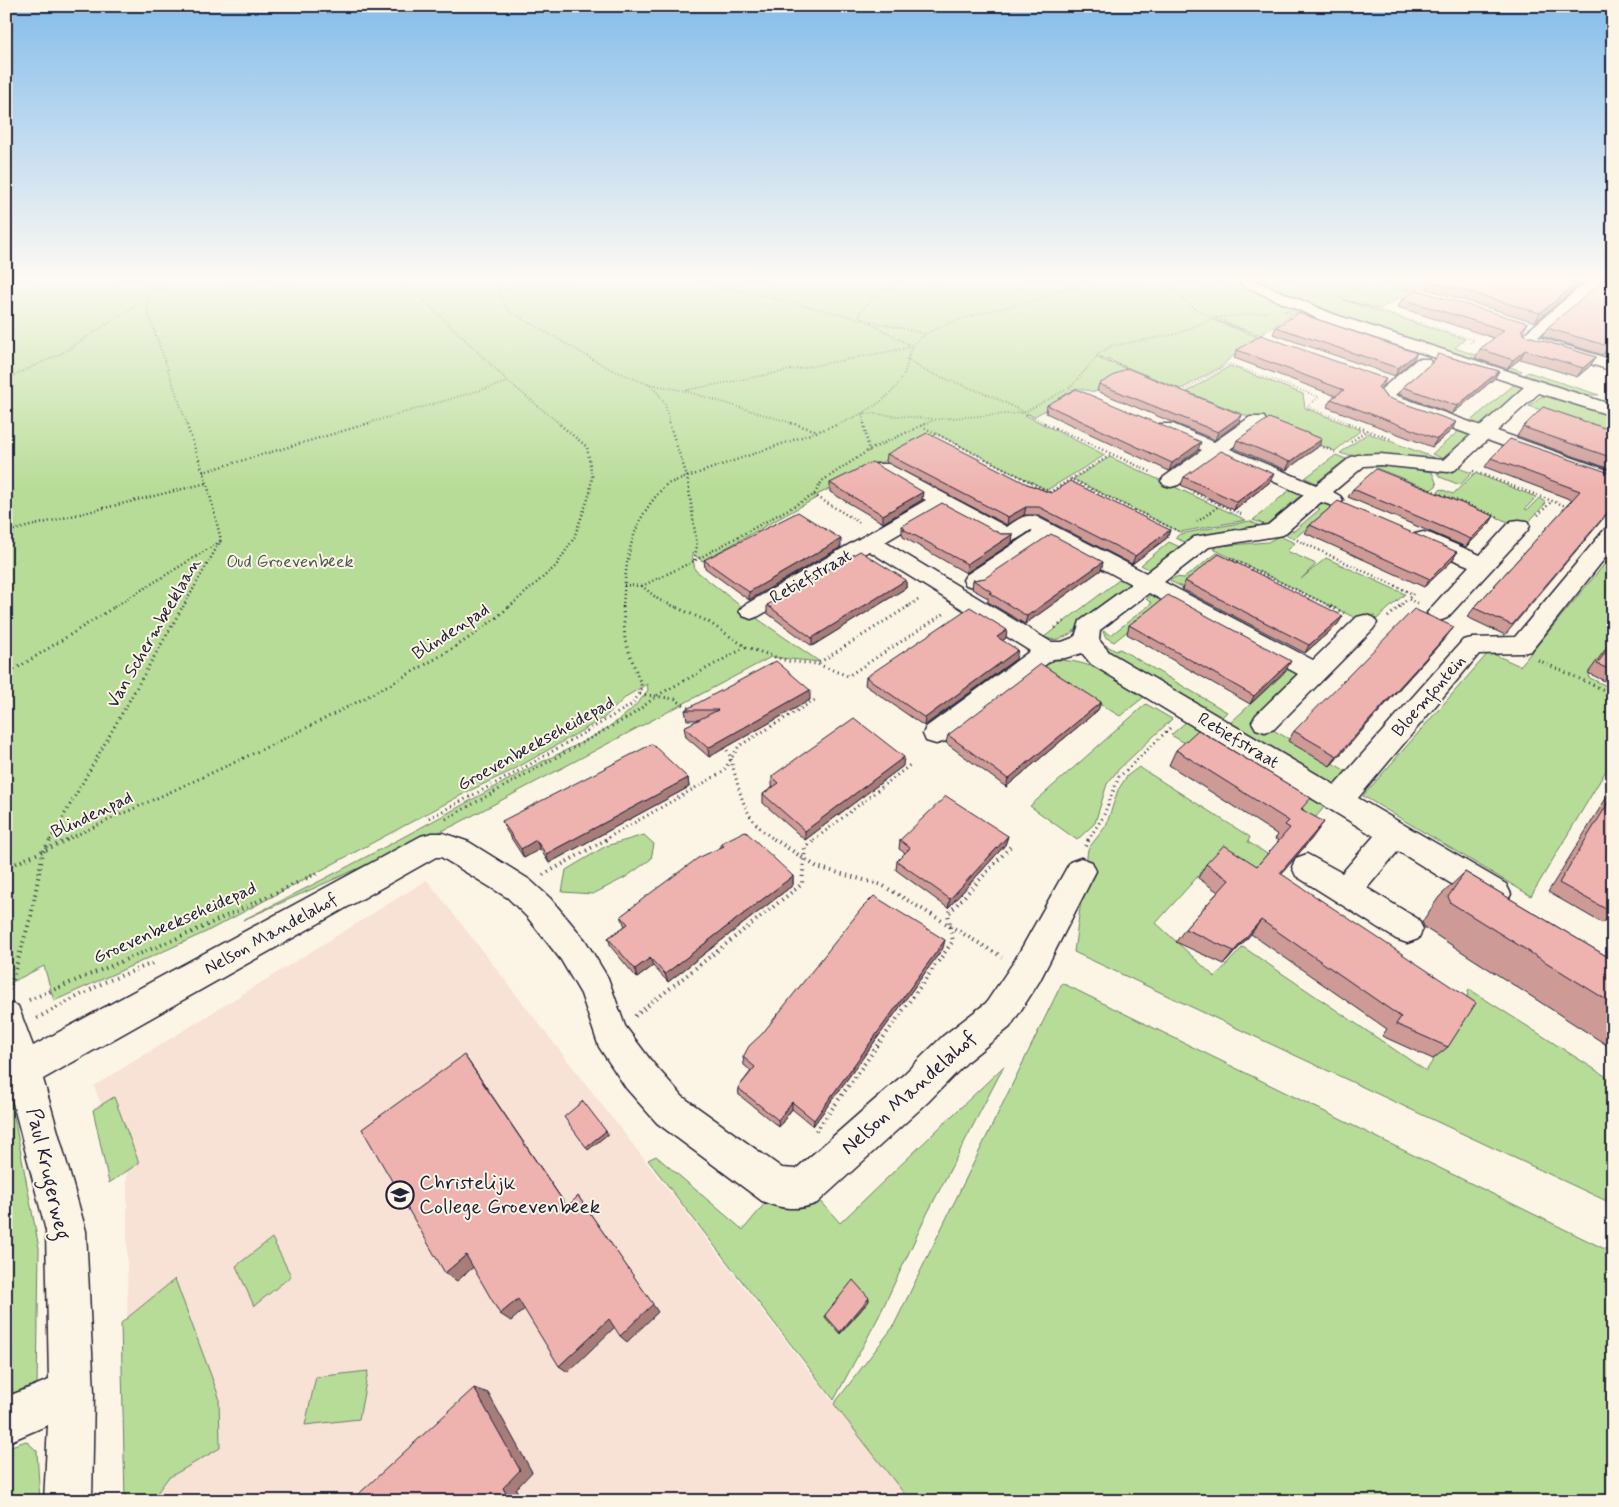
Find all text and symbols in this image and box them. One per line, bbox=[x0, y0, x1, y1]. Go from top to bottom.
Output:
street label: Retiefstraat bbox=[766, 544, 857, 610]
park label: Oud Groevenbeek bbox=[226, 550, 354, 574]
street label: Van Schermbeeklaan bbox=[101, 554, 207, 712]
street label: Blindenpad bbox=[408, 598, 494, 666]
street label: Bloemfontein bbox=[1387, 650, 1473, 744]
street label: Groevenbeekseheidepad bbox=[453, 691, 619, 797]
street label: Retiefstraat bbox=[1193, 707, 1283, 775]
street label: Blindenpad bbox=[47, 786, 137, 844]
street label: Groevenbeekseheidepad bbox=[90, 876, 260, 970]
street label: Nelson Mandelahof bbox=[200, 887, 342, 981]
street label: Nelson Mandelahof bbox=[835, 1024, 983, 1162]
street label: Paul Krugerweg bbox=[17, 1105, 77, 1243]
place label: Christelijk College Groevenbeek bbox=[419, 1169, 601, 1221]
school or university icon: Christelijk College Groevenbeek bbox=[385, 1180, 415, 1210]

